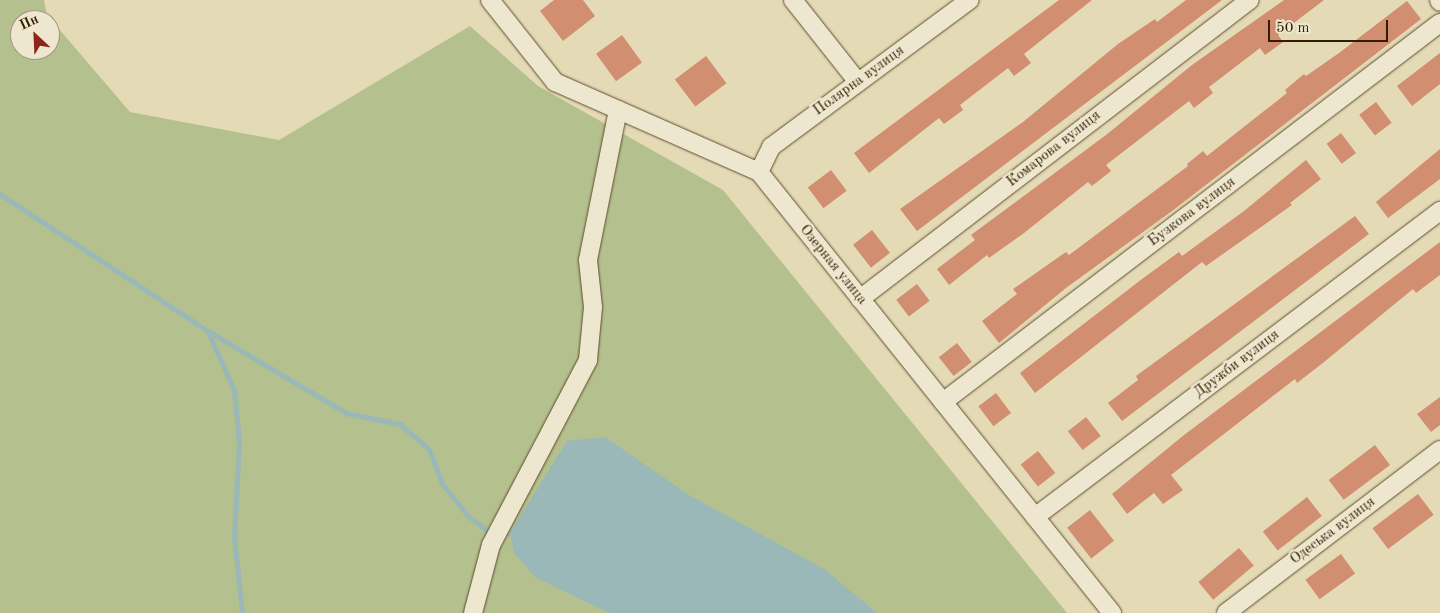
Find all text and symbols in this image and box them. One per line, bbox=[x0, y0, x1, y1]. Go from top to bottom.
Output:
north arrow bbox=[10, 10, 60, 60]
scale bar bbox=[1270, 10, 1390, 42]
text: Пн bbox=[17, 12, 41, 33]
text: 50 m bbox=[1276, 21, 1310, 36]
street label: Полярна вулиця bbox=[810, 42, 908, 120]
street label: Комарова вулиця bbox=[1003, 107, 1105, 191]
street label: Бузкова вулиця bbox=[1145, 173, 1239, 251]
street label: Озерная улица bbox=[795, 221, 871, 309]
street label: Дружби вулиця bbox=[1191, 326, 1283, 402]
street label: Одеська вулиця bbox=[1287, 493, 1379, 569]

